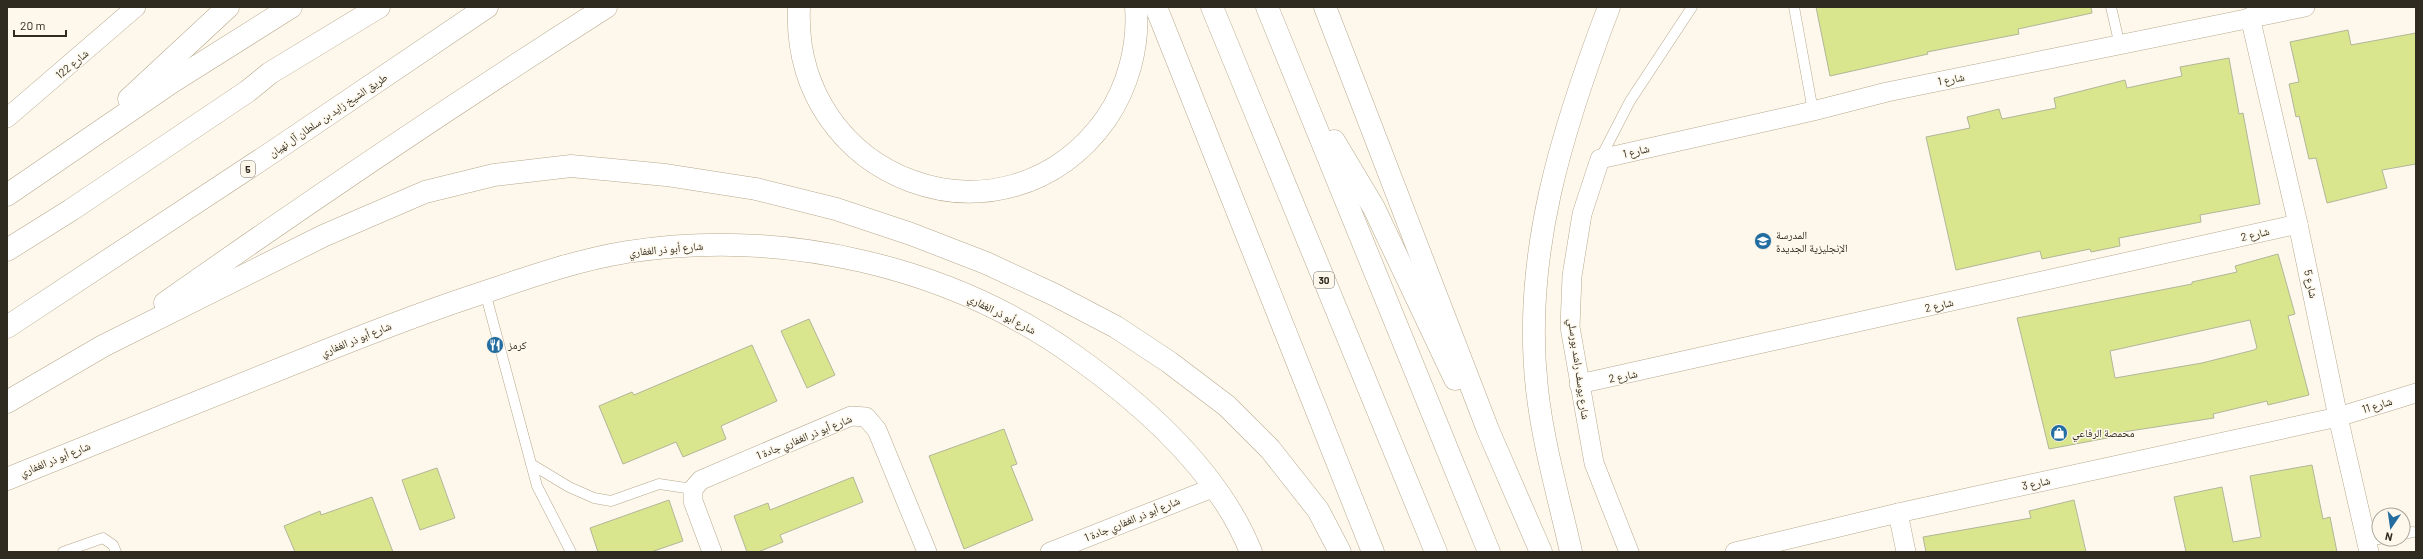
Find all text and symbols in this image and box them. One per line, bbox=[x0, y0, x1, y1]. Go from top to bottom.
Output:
scale bar bbox=[14, 12, 66, 38]
text: 20 m bbox=[20, 18, 46, 32]
street label: شارع 122 bbox=[53, 46, 91, 82]
street label: طريق الشيخ زايد بن سلطان آل نهيان bbox=[266, 70, 390, 160]
street label: شارع 1 bbox=[1936, 70, 1966, 88]
street label: شارع 1 bbox=[1621, 141, 1651, 161]
road number: 5 bbox=[241, 161, 255, 177]
street label: شارع 2 bbox=[2239, 224, 2271, 244]
place label: المدرسة الإنجليزية الجديدة bbox=[1776, 228, 1848, 255]
school or university icon: المدرسة الإنجليزية الجديدة bbox=[1753, 231, 1773, 251]
street label: شارع أبو ذر الغفاري bbox=[628, 239, 704, 261]
street label: شارع 5 bbox=[2301, 268, 2321, 300]
road number: 30 bbox=[1314, 272, 1334, 288]
street label: شارع أبو ذر الغفاري bbox=[965, 291, 1038, 339]
street label: شارع 2 bbox=[1923, 295, 1955, 315]
street label: شارع يوسف راشد بورسلي bbox=[1563, 318, 1593, 421]
street label: شارع أبو ذر الغفاري bbox=[319, 319, 394, 361]
restaurant icon: كرمز bbox=[485, 335, 505, 355]
place label: كرمز bbox=[507, 338, 527, 351]
street label: شارع 2 bbox=[1607, 366, 1639, 386]
street label: شارع 11 bbox=[2360, 394, 2394, 416]
street label: شارع أبو ذر الغفاري جادة 1 bbox=[754, 411, 854, 464]
shop icon: محمصة الرفاعي bbox=[2049, 423, 2069, 443]
place label: محمصة الرفاعي bbox=[2072, 426, 2135, 442]
street label: شارع أبو ذر الغفاري bbox=[18, 439, 93, 481]
street label: شارع 3 bbox=[2020, 473, 2052, 493]
street label: شارع أبو ذر الغفاري جادة 1 bbox=[1082, 493, 1182, 546]
north arrow bbox=[2371, 507, 2411, 547]
text: N bbox=[2384, 530, 2394, 544]

